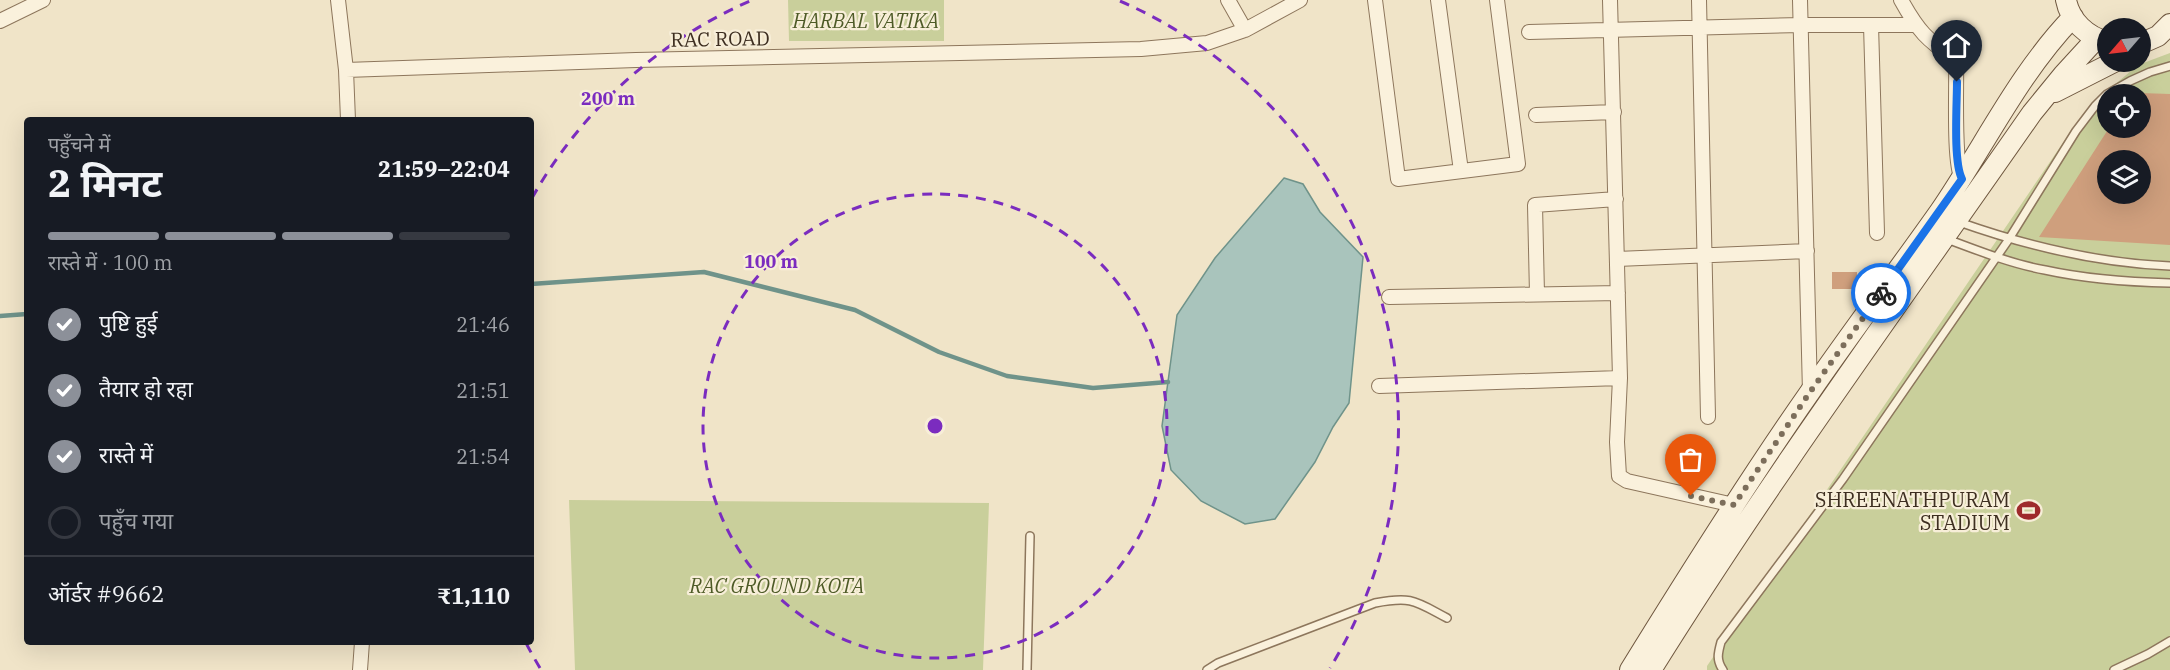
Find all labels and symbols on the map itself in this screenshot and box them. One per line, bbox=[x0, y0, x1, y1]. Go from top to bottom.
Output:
park label: HARBAL VATIKA bbox=[792, 7, 939, 34]
north arrow bbox=[2097, 18, 2151, 72]
pin bbox=[1931, 20, 1982, 82]
street label: RAC ROAD bbox=[670, 24, 770, 53]
text: 200 m bbox=[581, 87, 636, 110]
text: 100 m bbox=[744, 250, 799, 273]
courier bbox=[1851, 263, 1911, 323]
centre of rings bbox=[925, 416, 945, 436]
pin bbox=[1665, 434, 1716, 496]
place label: SHREENATHPURAM STADIUM bbox=[1815, 486, 2010, 536]
sports icon: SHREENATHPURAM STADIUM bbox=[2015, 498, 2041, 524]
park label: RAC GROUND KOTA bbox=[689, 572, 864, 599]

